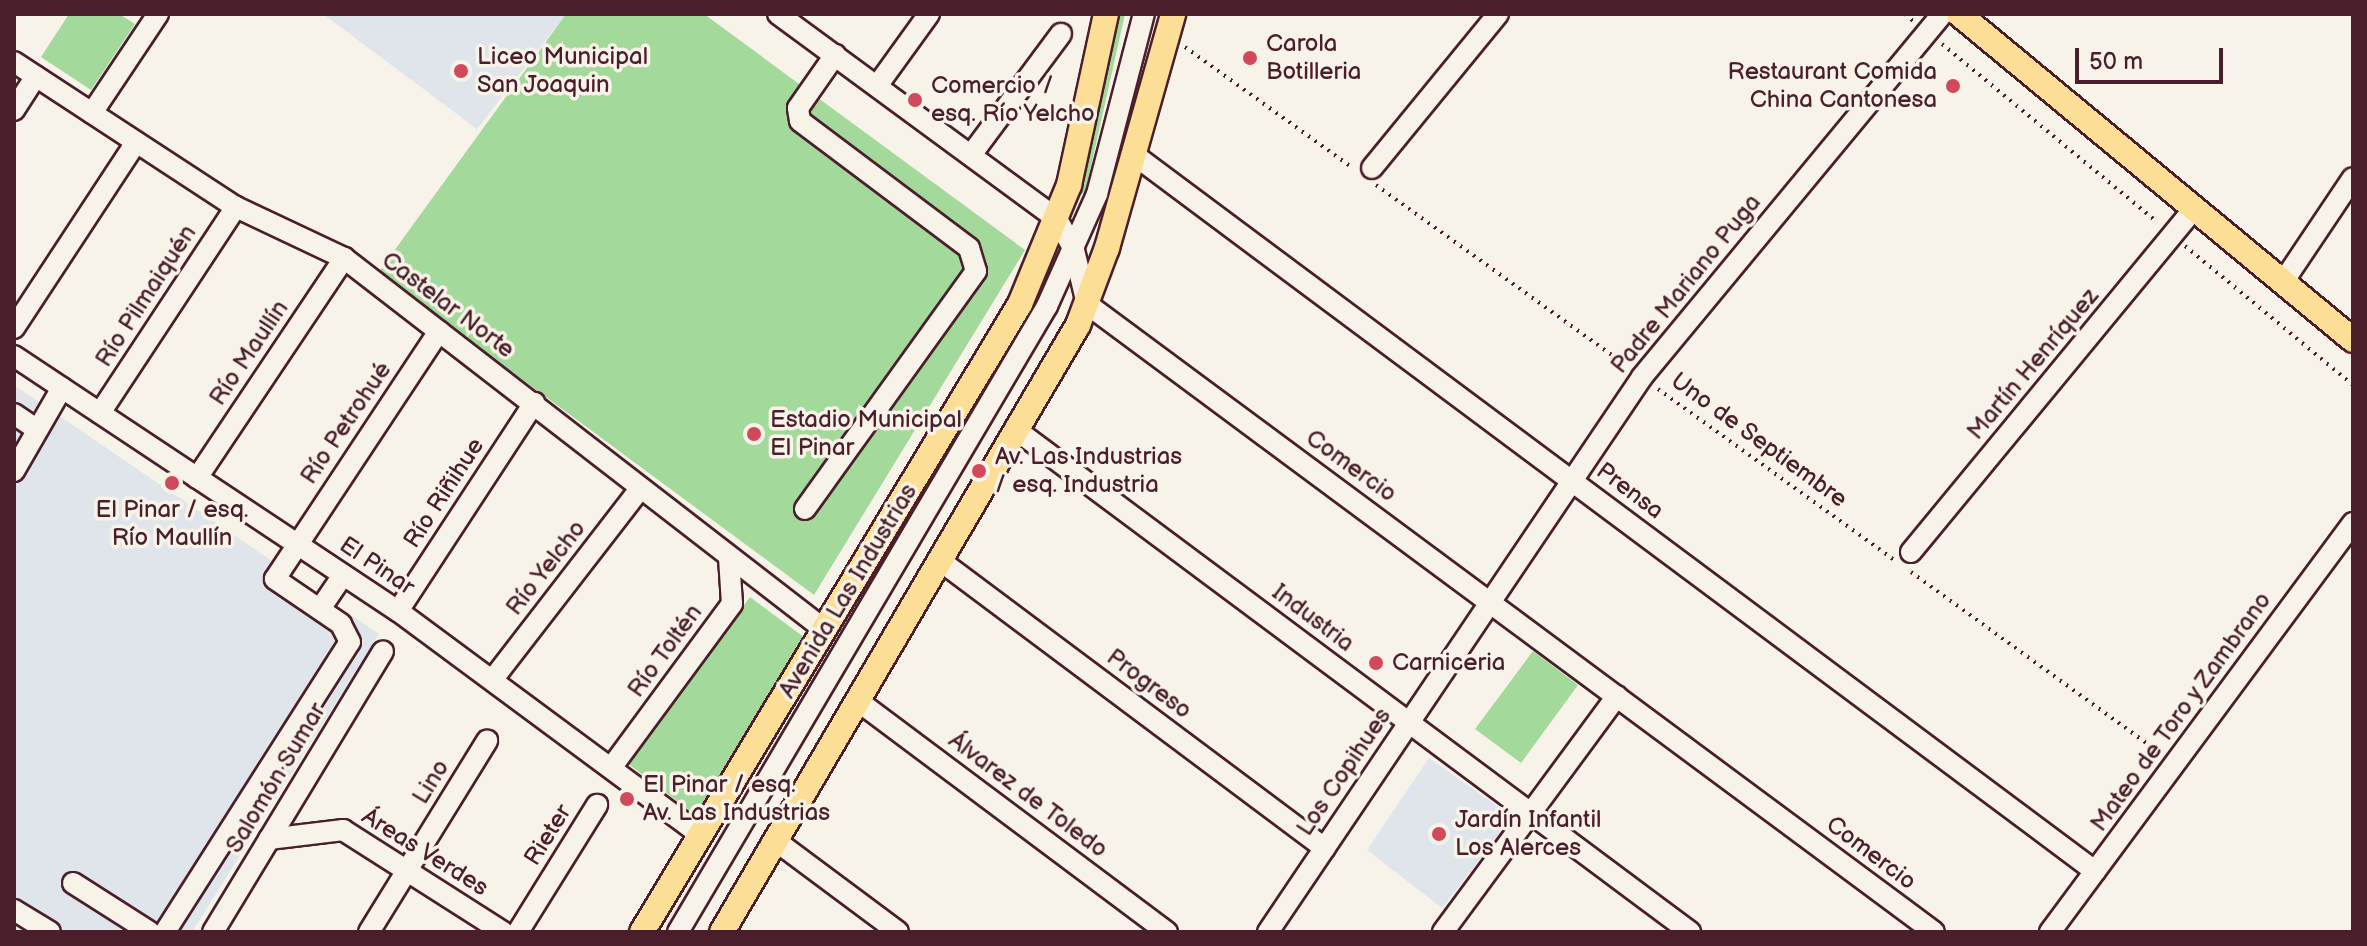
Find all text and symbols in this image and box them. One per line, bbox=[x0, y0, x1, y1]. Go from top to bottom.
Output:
place label: Carola Botilleria bbox=[1266, 30, 1361, 86]
scale bar bbox=[2079, 32, 2227, 82]
place label: Liceo Municipal San Joaquin bbox=[477, 43, 648, 99]
text: 50 m bbox=[2089, 47, 2143, 76]
marker: Carola Botilleria bbox=[1241, 49, 1259, 67]
place label: Restaurant Comida China Cantonesa bbox=[1728, 58, 1937, 114]
marker: Liceo Municipal San Joaquin bbox=[452, 62, 470, 80]
place label: Comercio / esq. Río Yelcho bbox=[931, 72, 1096, 128]
marker: Restaurant Comida China Cantonesa bbox=[1944, 77, 1962, 95]
marker: Comercio / esq. Río Yelcho bbox=[906, 91, 924, 109]
street label: Padre Mariano Puga bbox=[1605, 189, 1767, 379]
street label: Río Pilmaiquén bbox=[89, 220, 203, 372]
street label: Castelar Norte bbox=[376, 246, 520, 364]
street label: Martín Henríquez bbox=[1961, 282, 2105, 446]
street label: Río Maullín bbox=[203, 295, 295, 411]
street label: Río Petrohué bbox=[295, 356, 397, 490]
street label: Uno de Septiembre bbox=[1665, 366, 1853, 514]
place label: Estadio Municipal El Pinar bbox=[770, 406, 962, 462]
street label: Comercio bbox=[1300, 423, 1402, 509]
marker: Estadio Municipal El Pinar bbox=[745, 425, 763, 443]
street label: Río Riñihue bbox=[398, 433, 490, 553]
place label: Av. Las Industrias / esq. Industria bbox=[995, 443, 1182, 499]
street label: Prensa bbox=[1591, 456, 1669, 526]
marker: Av. Las Industrias / esq. Industria bbox=[970, 462, 988, 480]
marker: El Pinar / esq. Río Maullín bbox=[163, 474, 181, 492]
street label: Avenida Las Industrias bbox=[773, 479, 923, 703]
place label: El Pinar / esq. Río Maullín bbox=[96, 496, 248, 552]
street label: Río Yelcho bbox=[500, 514, 592, 622]
street label: El Pinar bbox=[334, 531, 420, 601]
street label: Industria bbox=[1266, 578, 1360, 658]
street label: Mateo de Toro y Zambrano bbox=[2084, 586, 2278, 838]
street label: Río Toltén bbox=[621, 599, 709, 703]
street label: Progreso bbox=[1101, 643, 1197, 725]
place label: Carniceria bbox=[1392, 649, 1505, 677]
marker: Carniceria bbox=[1367, 654, 1385, 672]
street label: Salomón Sumar bbox=[220, 698, 332, 858]
street label: Los Copihues bbox=[1291, 703, 1397, 841]
street label: Álvarez de Toledo bbox=[943, 726, 1113, 864]
street label: Lino bbox=[406, 755, 456, 809]
place label: El Pinar / esq. Av. Las Industrias bbox=[643, 771, 830, 827]
marker: El Pinar / esq. Av. Las Industrias bbox=[618, 790, 636, 808]
street label: Rieter bbox=[518, 799, 578, 871]
street label: Áreas Verdes bbox=[356, 802, 494, 902]
place label: Jardín Infantil Los Alerces bbox=[1455, 806, 1601, 862]
street label: Comercio bbox=[1820, 810, 1922, 896]
marker: Jardín Infantil Los Alerces bbox=[1430, 825, 1448, 843]

